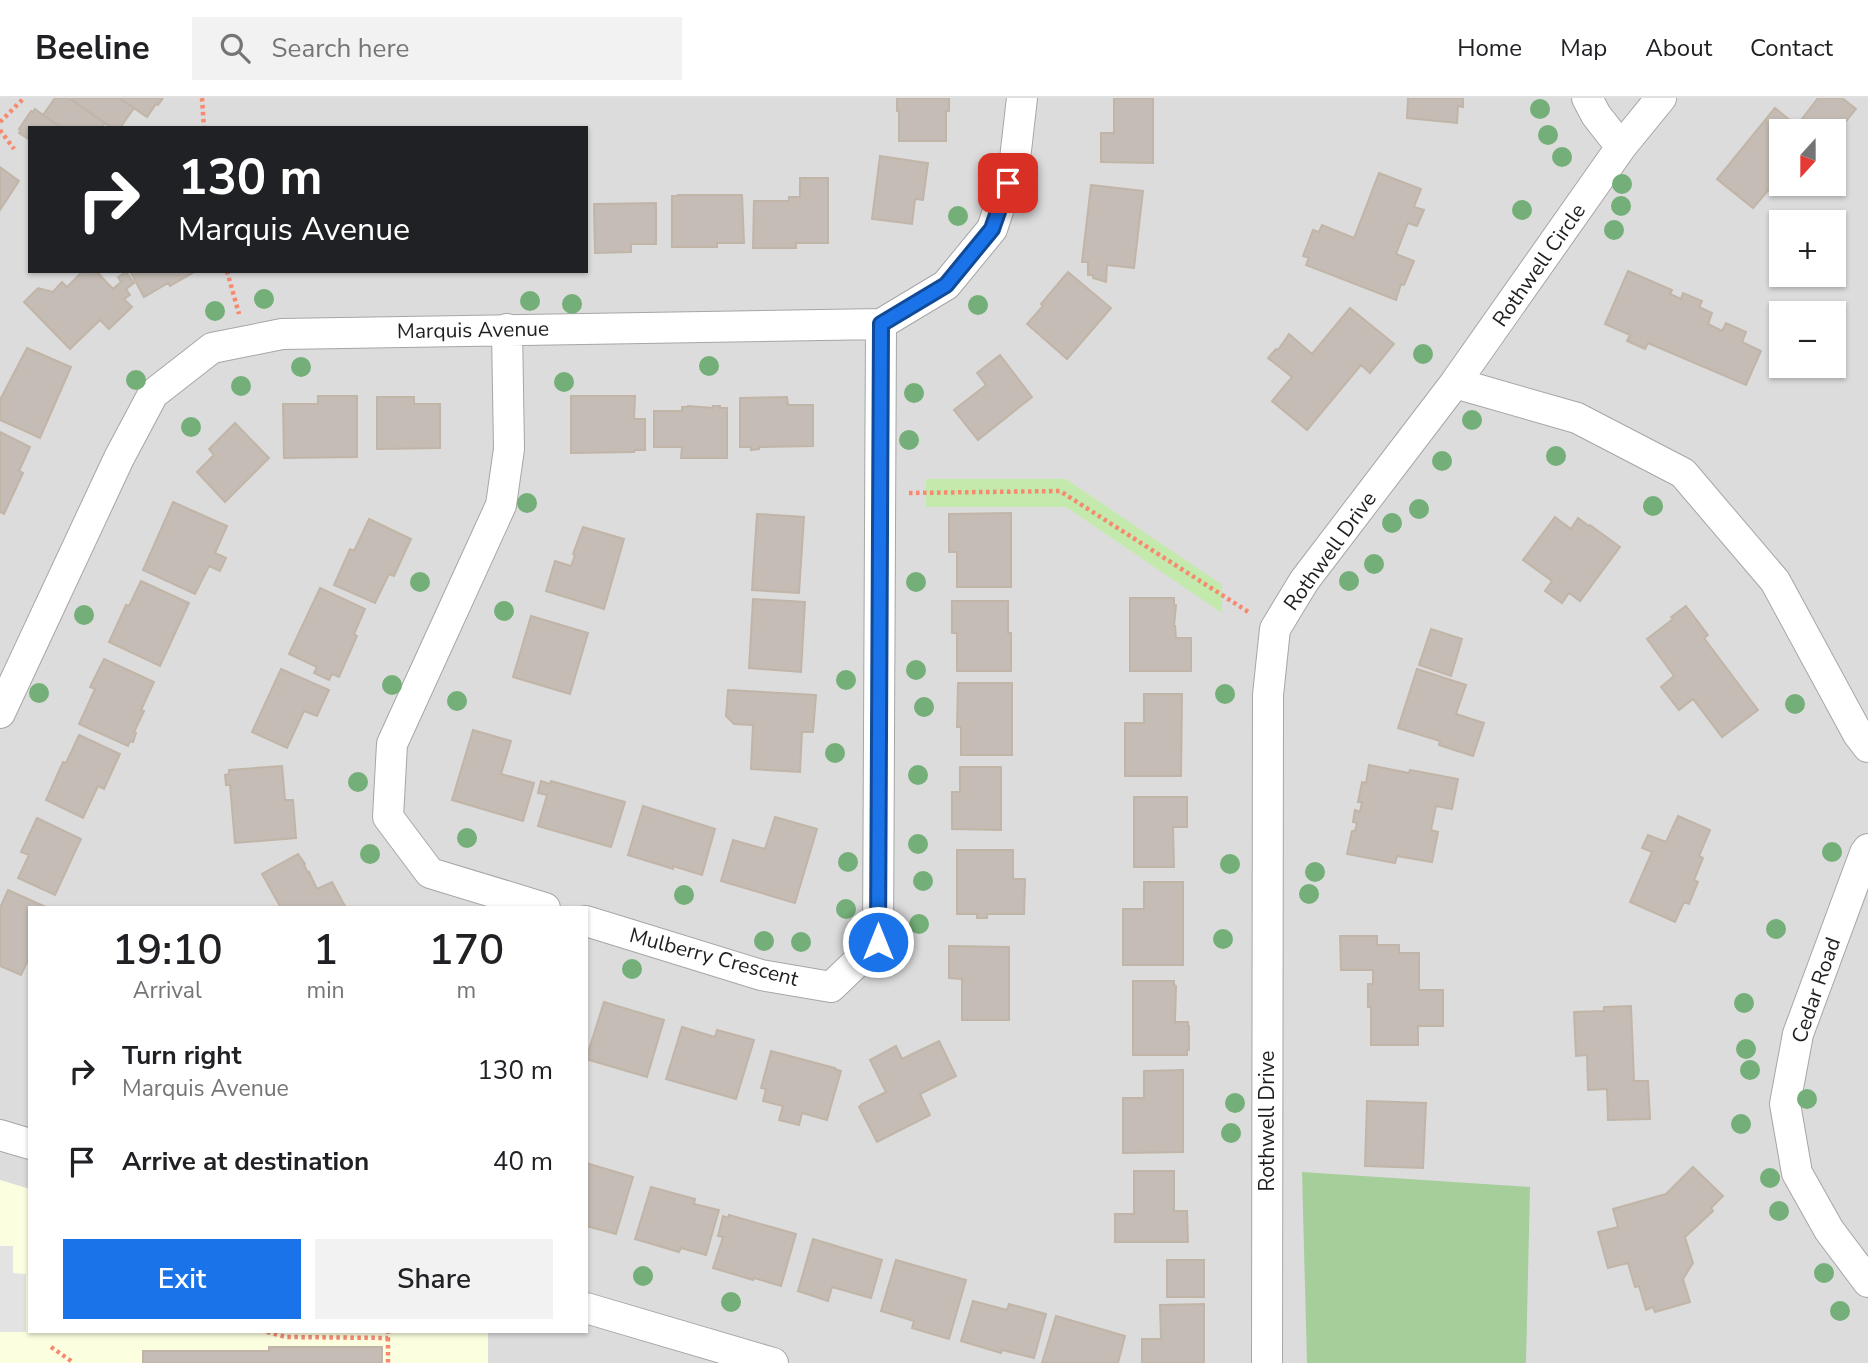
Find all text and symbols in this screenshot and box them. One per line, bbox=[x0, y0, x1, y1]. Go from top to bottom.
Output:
search box bbox=[192, 17, 682, 80]
text: Beeline bbox=[35, 26, 150, 71]
icon: search bbox=[216, 29, 254, 67]
text: Search here bbox=[272, 31, 409, 66]
text: Home bbox=[1457, 32, 1522, 64]
text: Map bbox=[1560, 32, 1607, 64]
text: About bbox=[1645, 32, 1712, 64]
text: Contact bbox=[1750, 32, 1833, 64]
north arrow bbox=[1769, 119, 1846, 196]
map controls bbox=[1769, 119, 1846, 378]
text: 130 m bbox=[178, 144, 322, 211]
pin bbox=[978, 153, 1038, 213]
icon: right bbox=[63, 154, 154, 245]
icon: arrive bbox=[989, 164, 1027, 202]
street label: Rothwell Circle bbox=[1486, 198, 1592, 332]
text: Marquis Avenue bbox=[178, 208, 410, 251]
button: + bbox=[1769, 210, 1846, 287]
button: − bbox=[1769, 301, 1846, 378]
street label: Marquis Avenue bbox=[397, 315, 549, 345]
street label: Rothwell Drive bbox=[1277, 486, 1383, 616]
position arrow bbox=[841, 905, 915, 979]
street label: Mulberry Crescent bbox=[626, 921, 802, 993]
text: 19:10 bbox=[112, 922, 223, 979]
text: 1 bbox=[313, 922, 338, 979]
text: 170 bbox=[428, 922, 504, 979]
street label: Cedar Road bbox=[1785, 934, 1847, 1046]
text: Arrival bbox=[133, 975, 202, 1006]
text: min bbox=[307, 975, 345, 1006]
text: m bbox=[456, 975, 476, 1006]
text: Turn right bbox=[122, 1038, 241, 1073]
street label: Rothwell Drive bbox=[1253, 1051, 1281, 1191]
icon: right bbox=[63, 1052, 101, 1090]
text: 130 m bbox=[477, 1053, 553, 1088]
text: Marquis Avenue bbox=[122, 1073, 289, 1104]
icon: arrive bbox=[63, 1143, 101, 1181]
text: Arrive at destination bbox=[122, 1144, 369, 1179]
text: 40 m bbox=[493, 1144, 553, 1179]
button: Exit bbox=[63, 1239, 301, 1319]
button: Share bbox=[315, 1239, 553, 1319]

